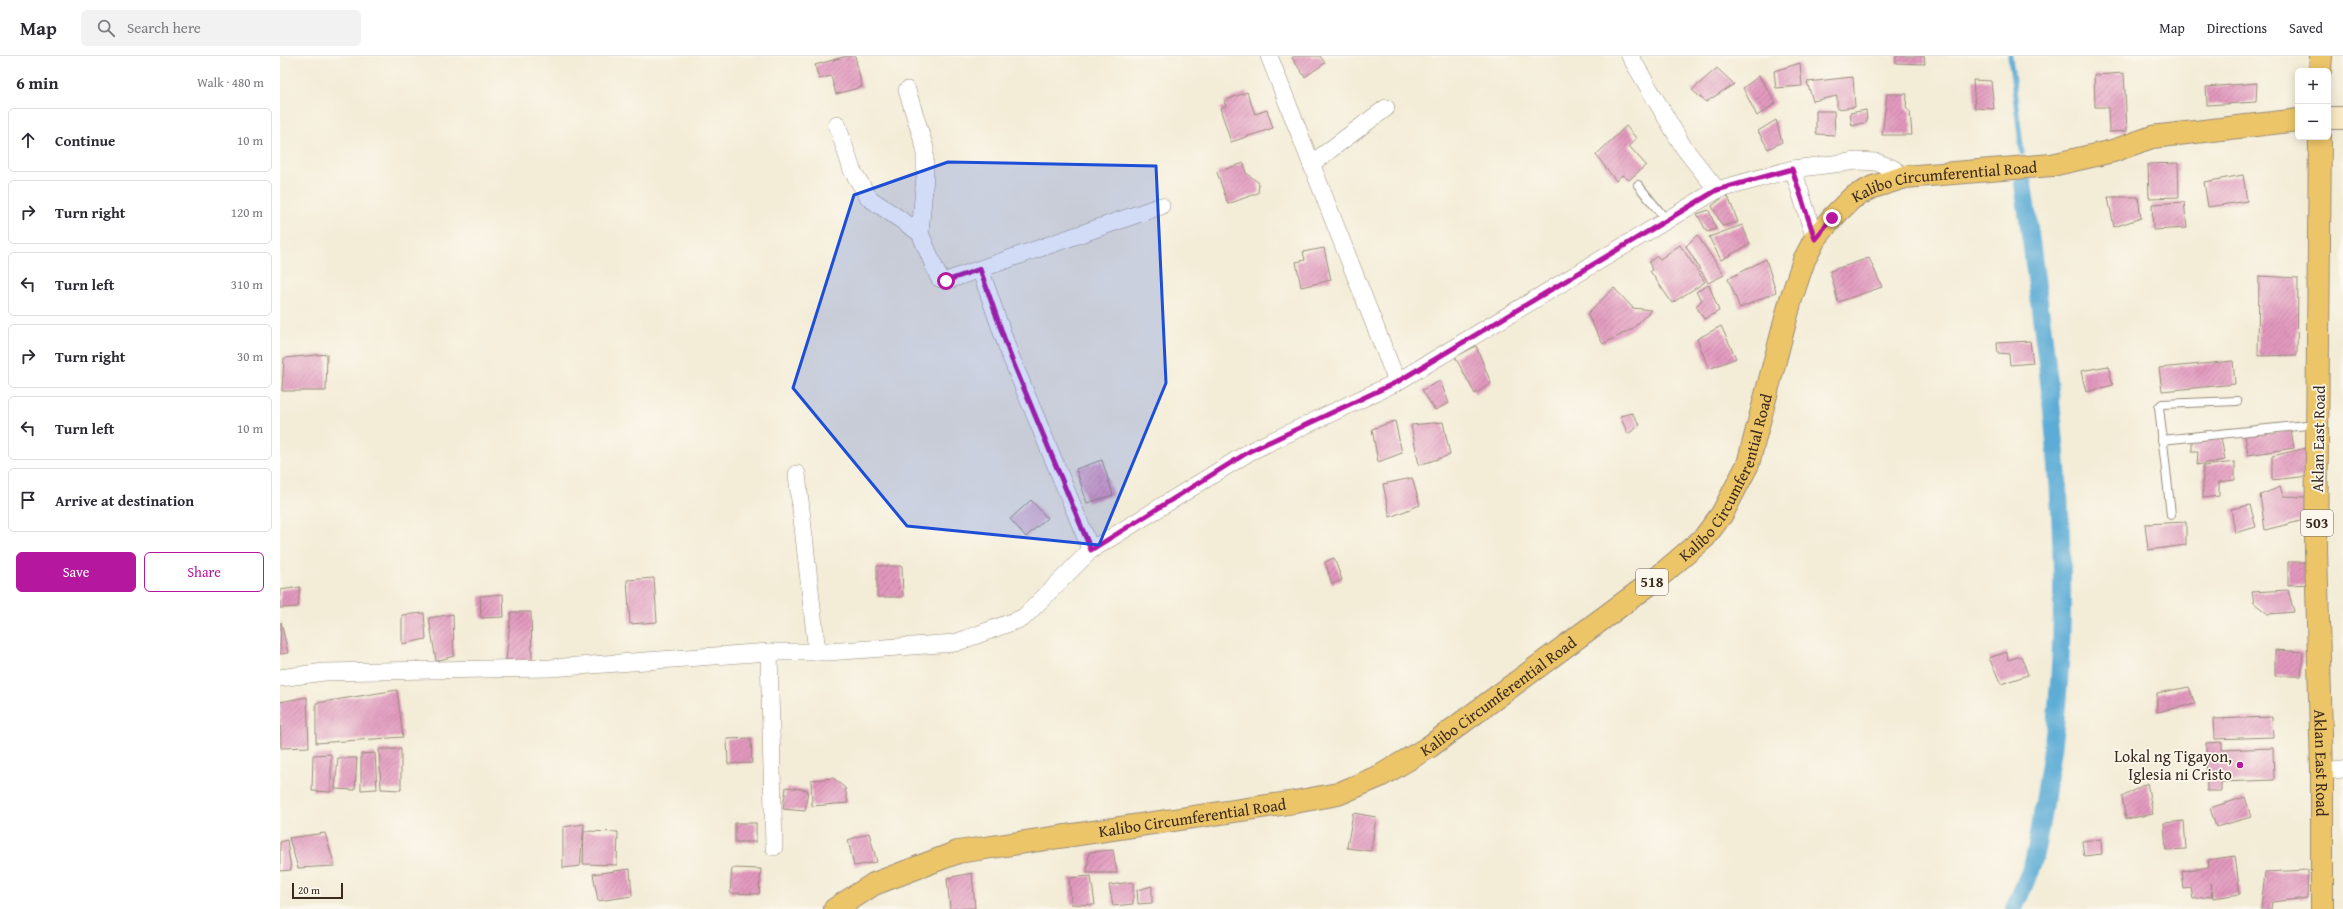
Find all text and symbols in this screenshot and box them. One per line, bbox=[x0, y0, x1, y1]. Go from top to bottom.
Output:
search box bbox=[81, 10, 361, 46]
text: Map bbox=[20, 14, 57, 42]
icon: search bbox=[95, 17, 117, 39]
text: Search here bbox=[127, 17, 201, 38]
text: Map bbox=[2159, 18, 2185, 38]
text: Directions bbox=[2207, 18, 2267, 38]
text: Saved bbox=[2289, 18, 2323, 38]
map controls bbox=[2295, 68, 2331, 140]
button: + bbox=[2295, 68, 2331, 104]
text: 6 min bbox=[16, 70, 58, 95]
text: Walk · 480 m bbox=[197, 73, 264, 92]
button: − bbox=[2295, 104, 2331, 140]
icon: ahead bbox=[17, 129, 39, 151]
text: Continue bbox=[55, 130, 116, 151]
text: 10 m bbox=[237, 131, 263, 150]
street label: Kalibo Circumferential Road bbox=[1847, 154, 2039, 208]
icon: right bbox=[17, 201, 39, 223]
text: Turn right bbox=[55, 202, 126, 223]
text: 120 m bbox=[231, 203, 263, 222]
route end bbox=[1823, 209, 1841, 227]
route start bbox=[937, 272, 955, 290]
icon: left bbox=[17, 273, 39, 295]
text: Turn left bbox=[55, 274, 114, 295]
text: 310 m bbox=[231, 275, 263, 294]
icon: right bbox=[17, 345, 39, 367]
text: Turn right bbox=[55, 346, 126, 367]
text: 30 m bbox=[237, 347, 263, 366]
street label: Aklan East Road bbox=[2305, 385, 2331, 493]
street label: Kalibo Circumferential Road bbox=[1673, 390, 1778, 567]
icon: left bbox=[17, 417, 39, 439]
text: Turn left bbox=[55, 418, 114, 439]
text: 10 m bbox=[237, 419, 263, 438]
icon: arrive bbox=[17, 489, 39, 511]
text: Arrive at destination bbox=[55, 490, 194, 511]
road number: 503 bbox=[2301, 510, 2333, 536]
button: Save bbox=[16, 552, 136, 592]
button: Share bbox=[144, 552, 264, 592]
road number: 518 bbox=[1636, 569, 1668, 595]
street label: Kalibo Circumferential Road bbox=[1415, 630, 1582, 762]
street label: Aklan East Road bbox=[2308, 709, 2334, 817]
place label: Lokal ng Tigayon, Iglesia ni Cristo bbox=[2114, 744, 2232, 786]
marker: Lokal ng Tigayon, Iglesia ni Cristo bbox=[2235, 760, 2245, 770]
street label: Kalibo Circumferential Road bbox=[1097, 791, 1288, 843]
scale bar bbox=[292, 881, 343, 900]
text: 20 m bbox=[298, 882, 320, 898]

